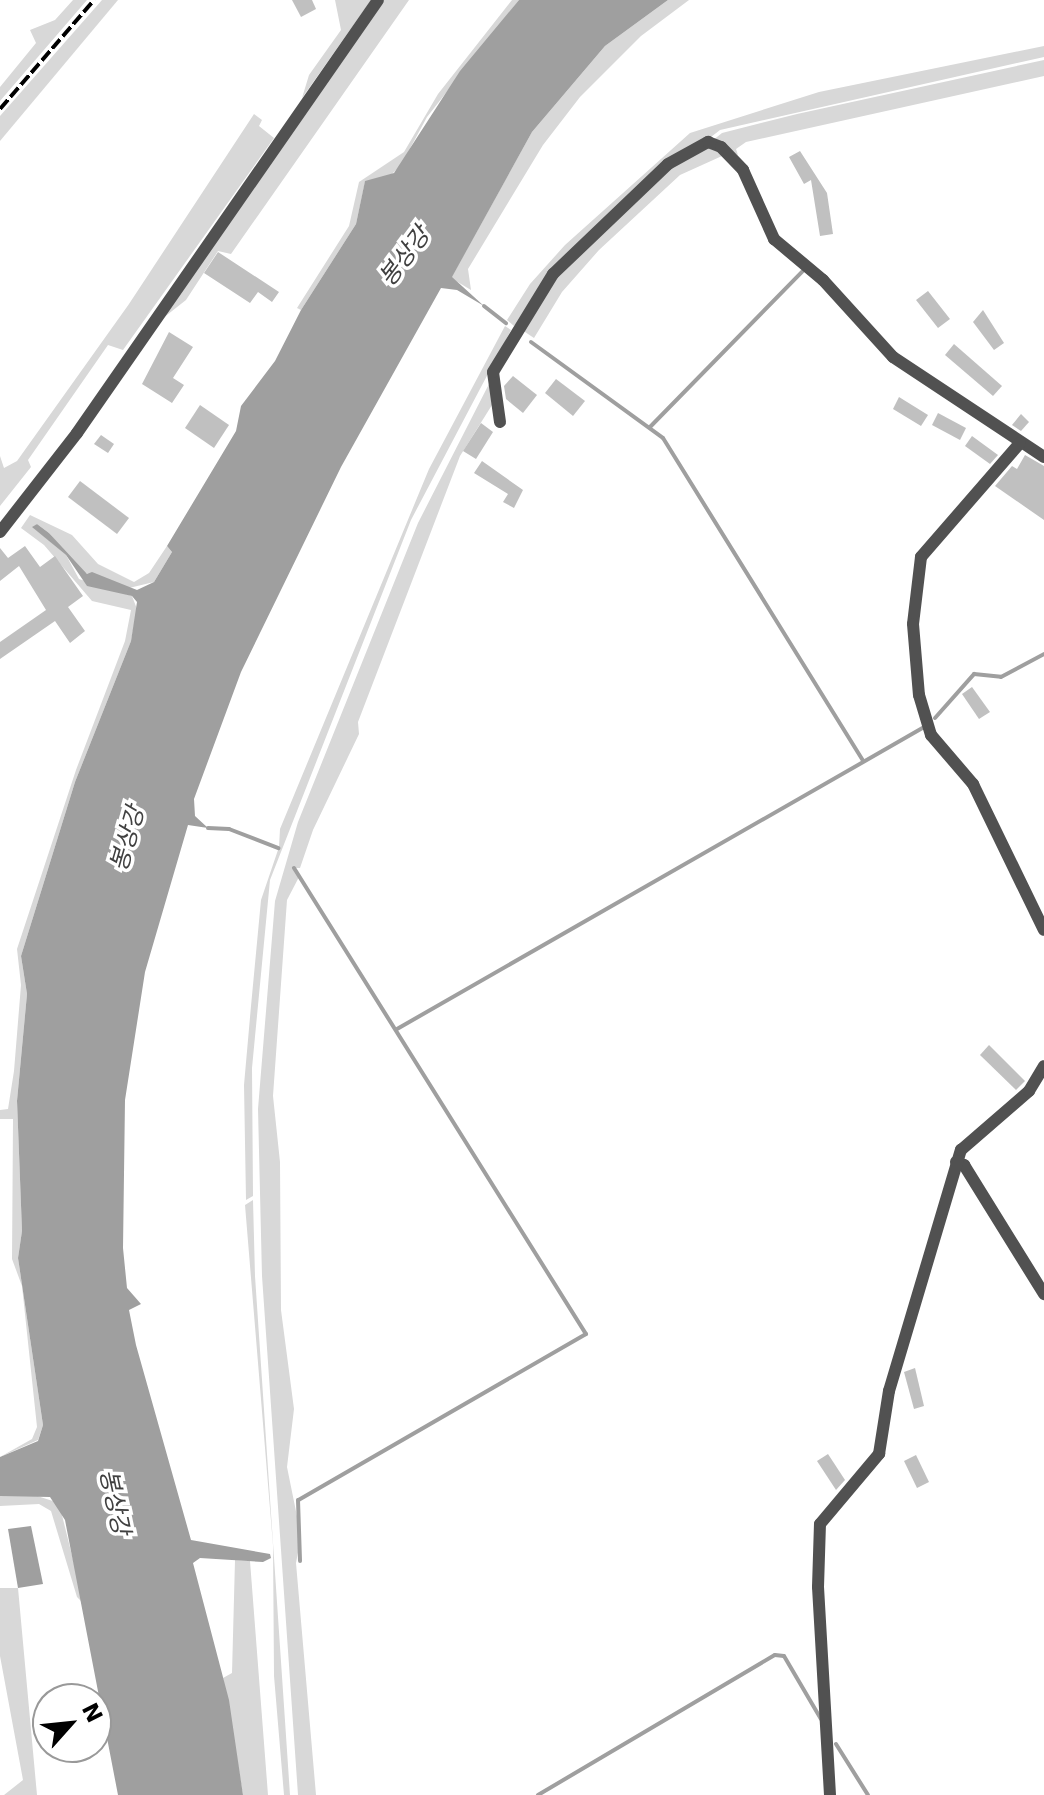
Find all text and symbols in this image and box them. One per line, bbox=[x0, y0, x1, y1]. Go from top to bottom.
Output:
water label: 봉상강 bbox=[374, 222, 436, 292]
water label: 봉상강 bbox=[105, 803, 151, 875]
water label: 봉상강 bbox=[93, 1467, 135, 1537]
north arrow bbox=[32, 1683, 112, 1763]
text: N bbox=[77, 1699, 107, 1727]

